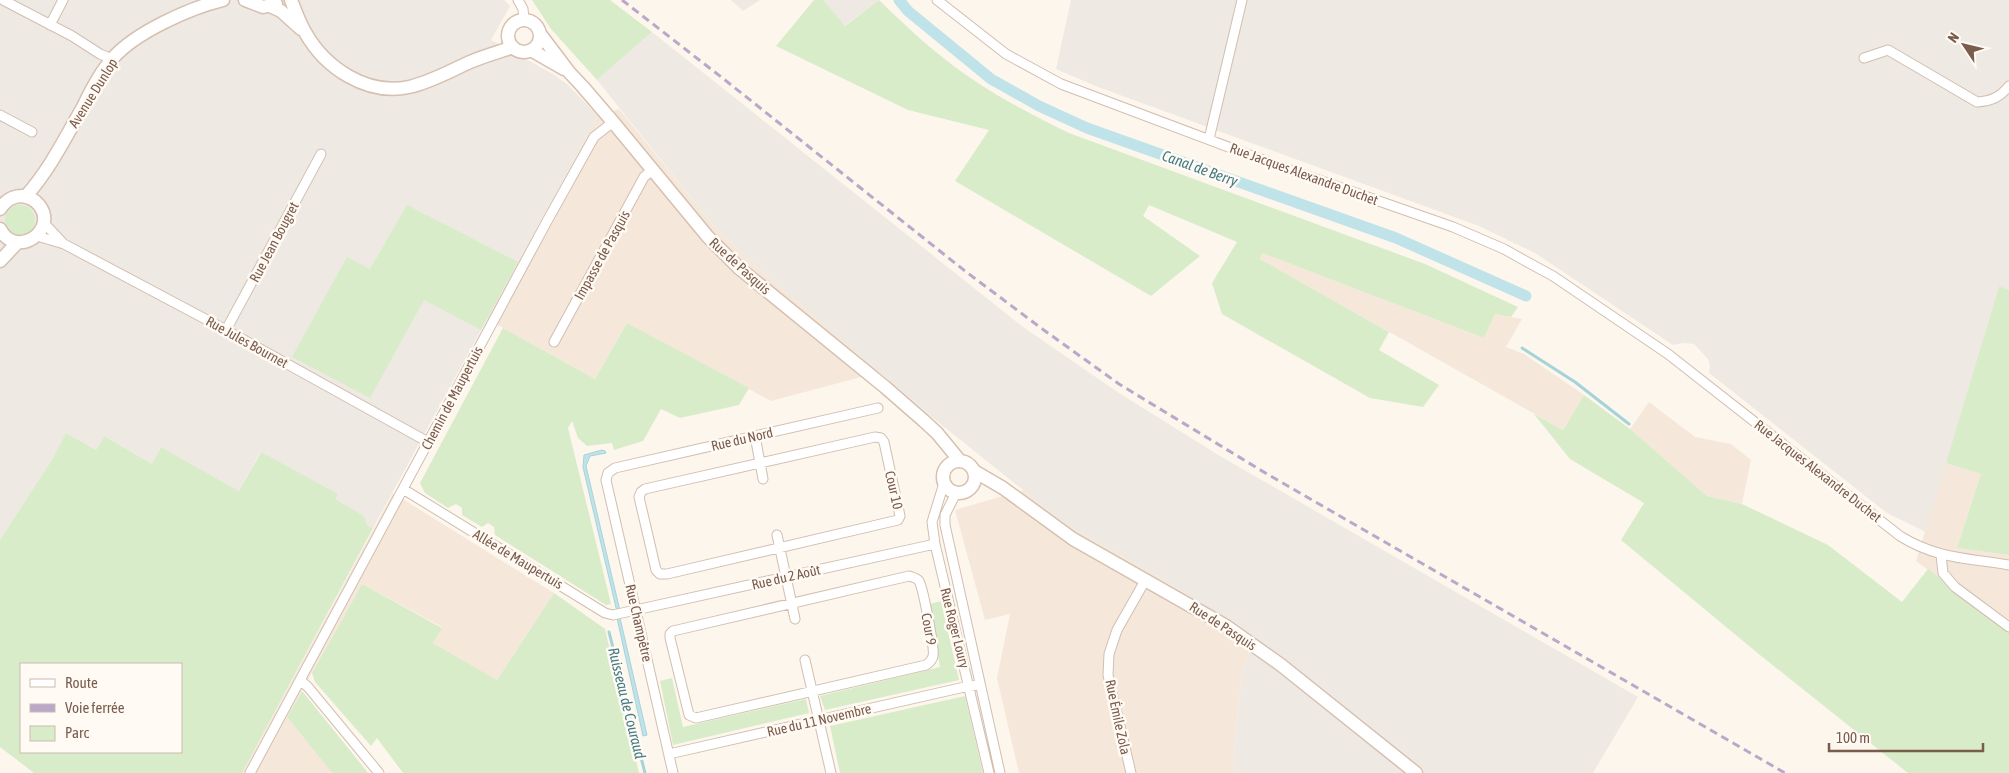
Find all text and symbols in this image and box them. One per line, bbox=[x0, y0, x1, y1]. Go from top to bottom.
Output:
north arrow bbox=[1939, 20, 1989, 70]
text: N bbox=[1944, 30, 1962, 46]
street label: Avenue Dunlop bbox=[65, 55, 121, 131]
street label: Rue Jacques Alexandre Duchet bbox=[1228, 140, 1380, 208]
water label: Canal de Berry bbox=[1160, 147, 1241, 190]
street label: Rue Jean Bougret bbox=[246, 199, 302, 285]
street label: Impasse de Pasquis bbox=[571, 208, 633, 302]
street label: Rue de Pasquis bbox=[706, 234, 774, 298]
street label: Rue Jules Bournet bbox=[203, 313, 291, 371]
street label: Chemin de Maupertuis bbox=[418, 343, 486, 453]
street label: Rue Jacques Alexandre Duchet bbox=[1751, 417, 1885, 525]
street label: Rue du Nord bbox=[710, 424, 774, 454]
street label: Cour 10 bbox=[882, 469, 906, 511]
street label: Allée de Maupertuis bbox=[470, 526, 566, 592]
street label: Rue du 2 Août bbox=[750, 561, 822, 593]
street label: Rue Champêtre bbox=[622, 583, 656, 663]
street label: Rue Roger Loury bbox=[937, 586, 973, 670]
street label: Rue de Pasquis bbox=[1187, 598, 1259, 654]
street label: Cour 9 bbox=[918, 612, 940, 646]
water label: Ruisseau de Couraud bbox=[605, 646, 649, 760]
legend bbox=[20, 663, 182, 753]
text: Route bbox=[65, 674, 98, 691]
street label: Rue Émile Zola bbox=[1102, 678, 1134, 756]
text: Voie ferrée bbox=[65, 699, 125, 716]
street label: Rue du 11 Novembre bbox=[765, 700, 873, 740]
scale bar bbox=[1829, 720, 1983, 752]
text: Parc bbox=[65, 724, 89, 741]
text: 100 m bbox=[1836, 729, 1870, 746]

